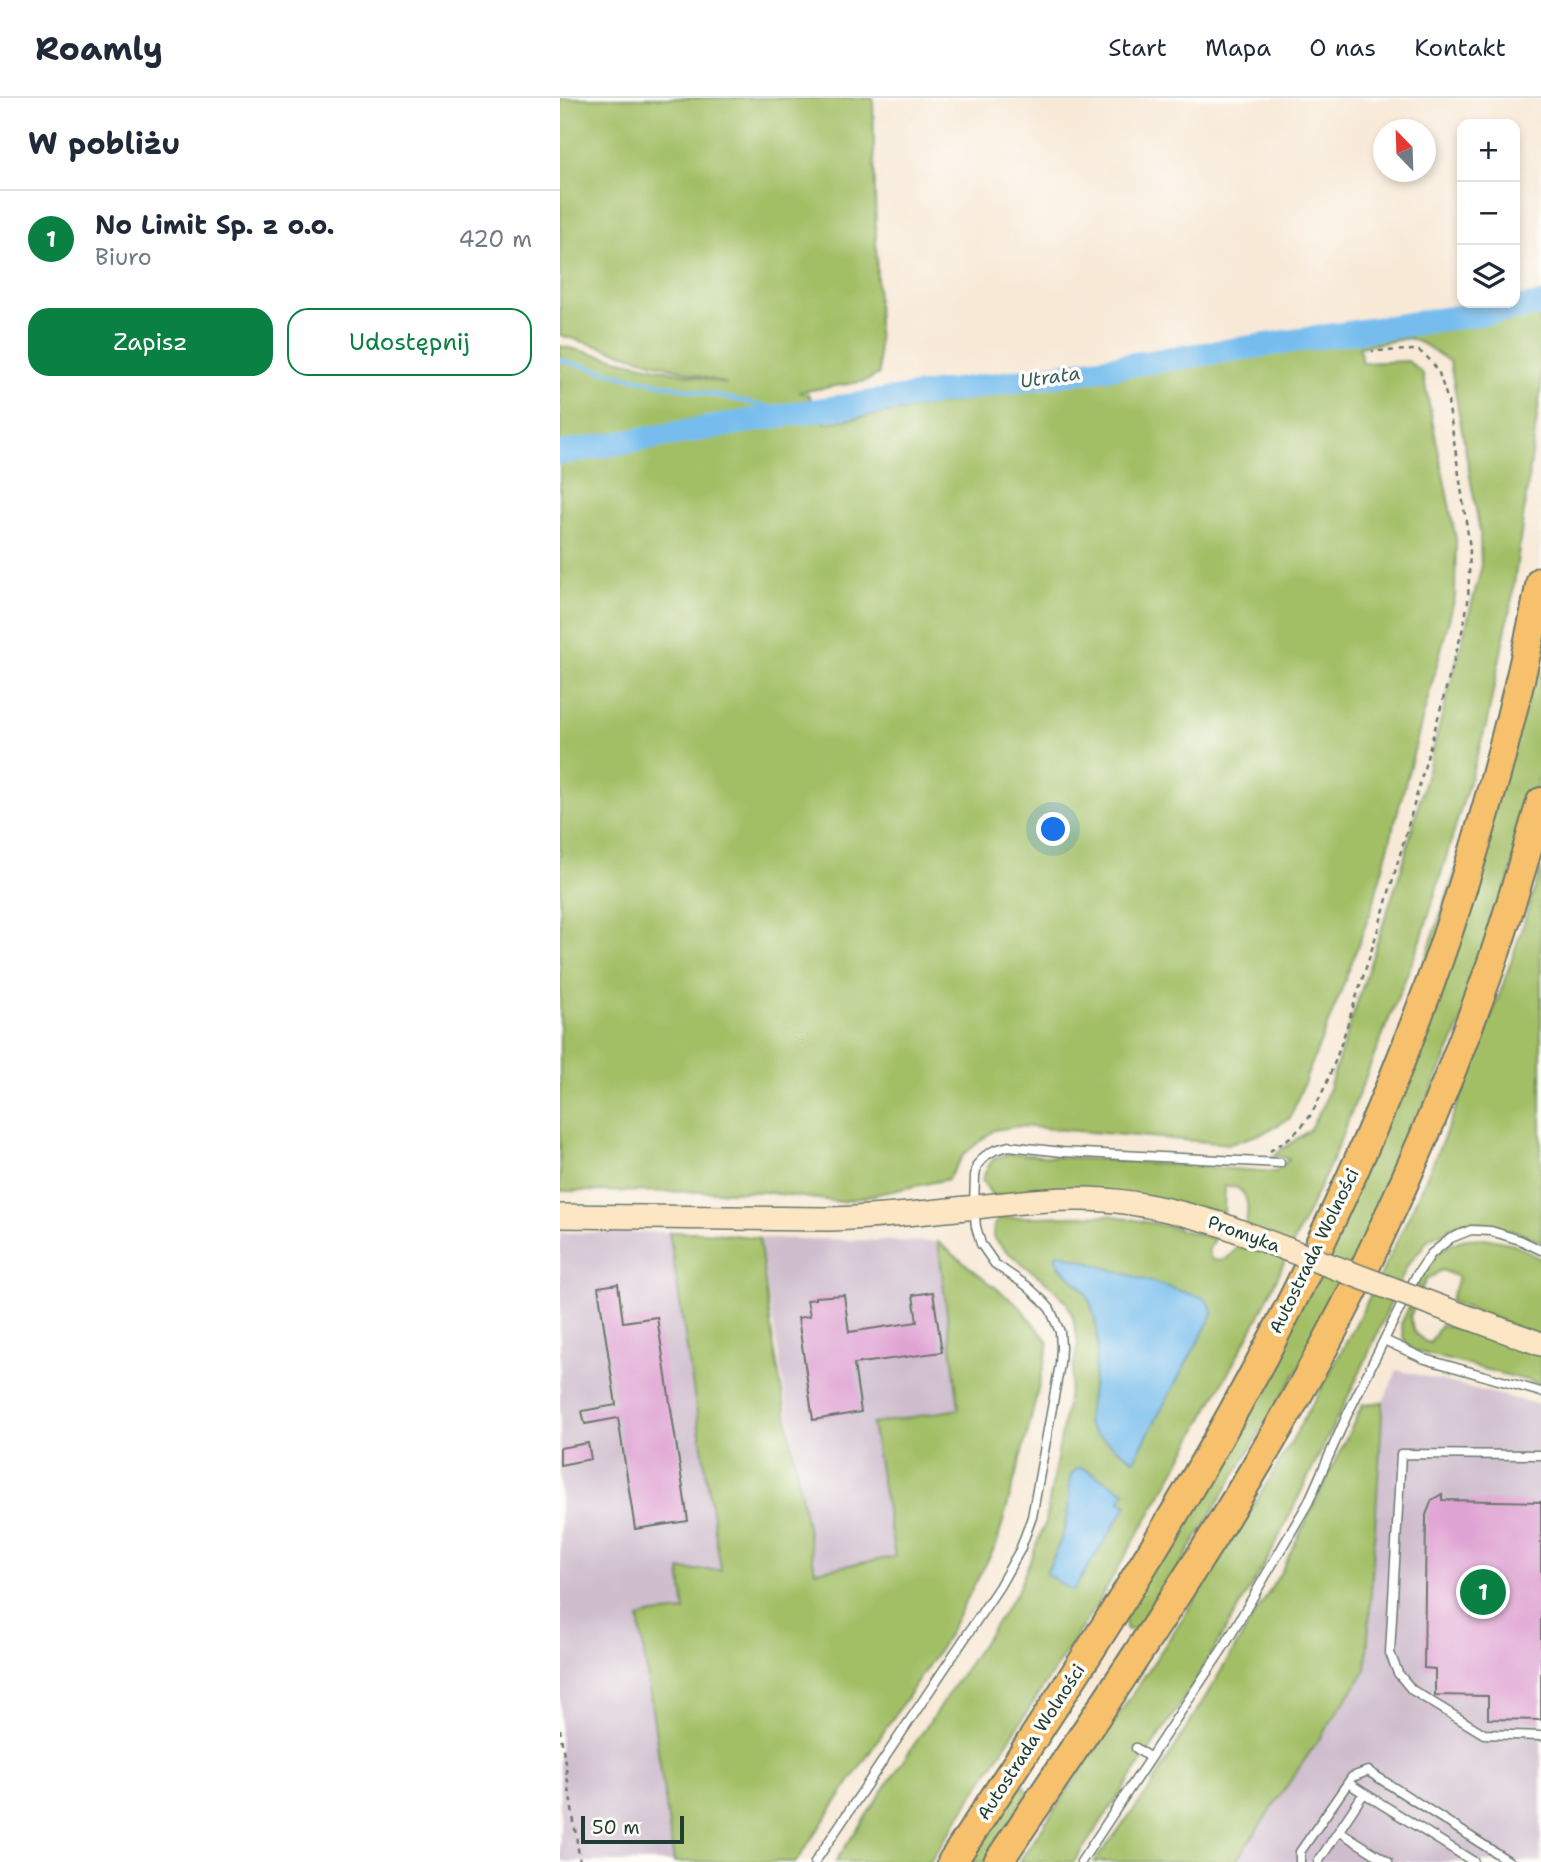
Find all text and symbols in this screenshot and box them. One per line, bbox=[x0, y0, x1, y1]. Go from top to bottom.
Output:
text: Roamly bbox=[35, 26, 163, 71]
text: Start bbox=[1108, 32, 1167, 64]
text: Mapa bbox=[1205, 32, 1271, 64]
text: O nas bbox=[1309, 32, 1376, 64]
text: Kontakt bbox=[1414, 32, 1506, 64]
north arrow bbox=[1373, 119, 1436, 182]
map controls bbox=[1457, 119, 1520, 308]
button: + bbox=[1457, 119, 1520, 182]
text: W pobliżu bbox=[28, 123, 180, 164]
button: − bbox=[1457, 182, 1520, 245]
text: No Limit Sp. z o.o. bbox=[95, 207, 334, 242]
text: 1 bbox=[46, 224, 56, 254]
text: 420 m bbox=[458, 224, 532, 254]
text: Biuro bbox=[95, 242, 152, 272]
button: layers bbox=[1457, 245, 1520, 308]
button: Zapisz bbox=[28, 308, 273, 376]
button: Udostępnij bbox=[287, 308, 532, 376]
water label: Utrata bbox=[1018, 360, 1082, 394]
your location bbox=[1036, 812, 1070, 846]
street label: Autostrada Wolności bbox=[1263, 1164, 1365, 1338]
street label: Promyka bbox=[1205, 1210, 1283, 1258]
pin: 1 bbox=[1460, 1566, 1506, 1618]
street label: Autostrada Wolności bbox=[972, 1659, 1090, 1825]
scale bar bbox=[581, 1813, 684, 1845]
text: 50 m bbox=[592, 1815, 640, 1840]

